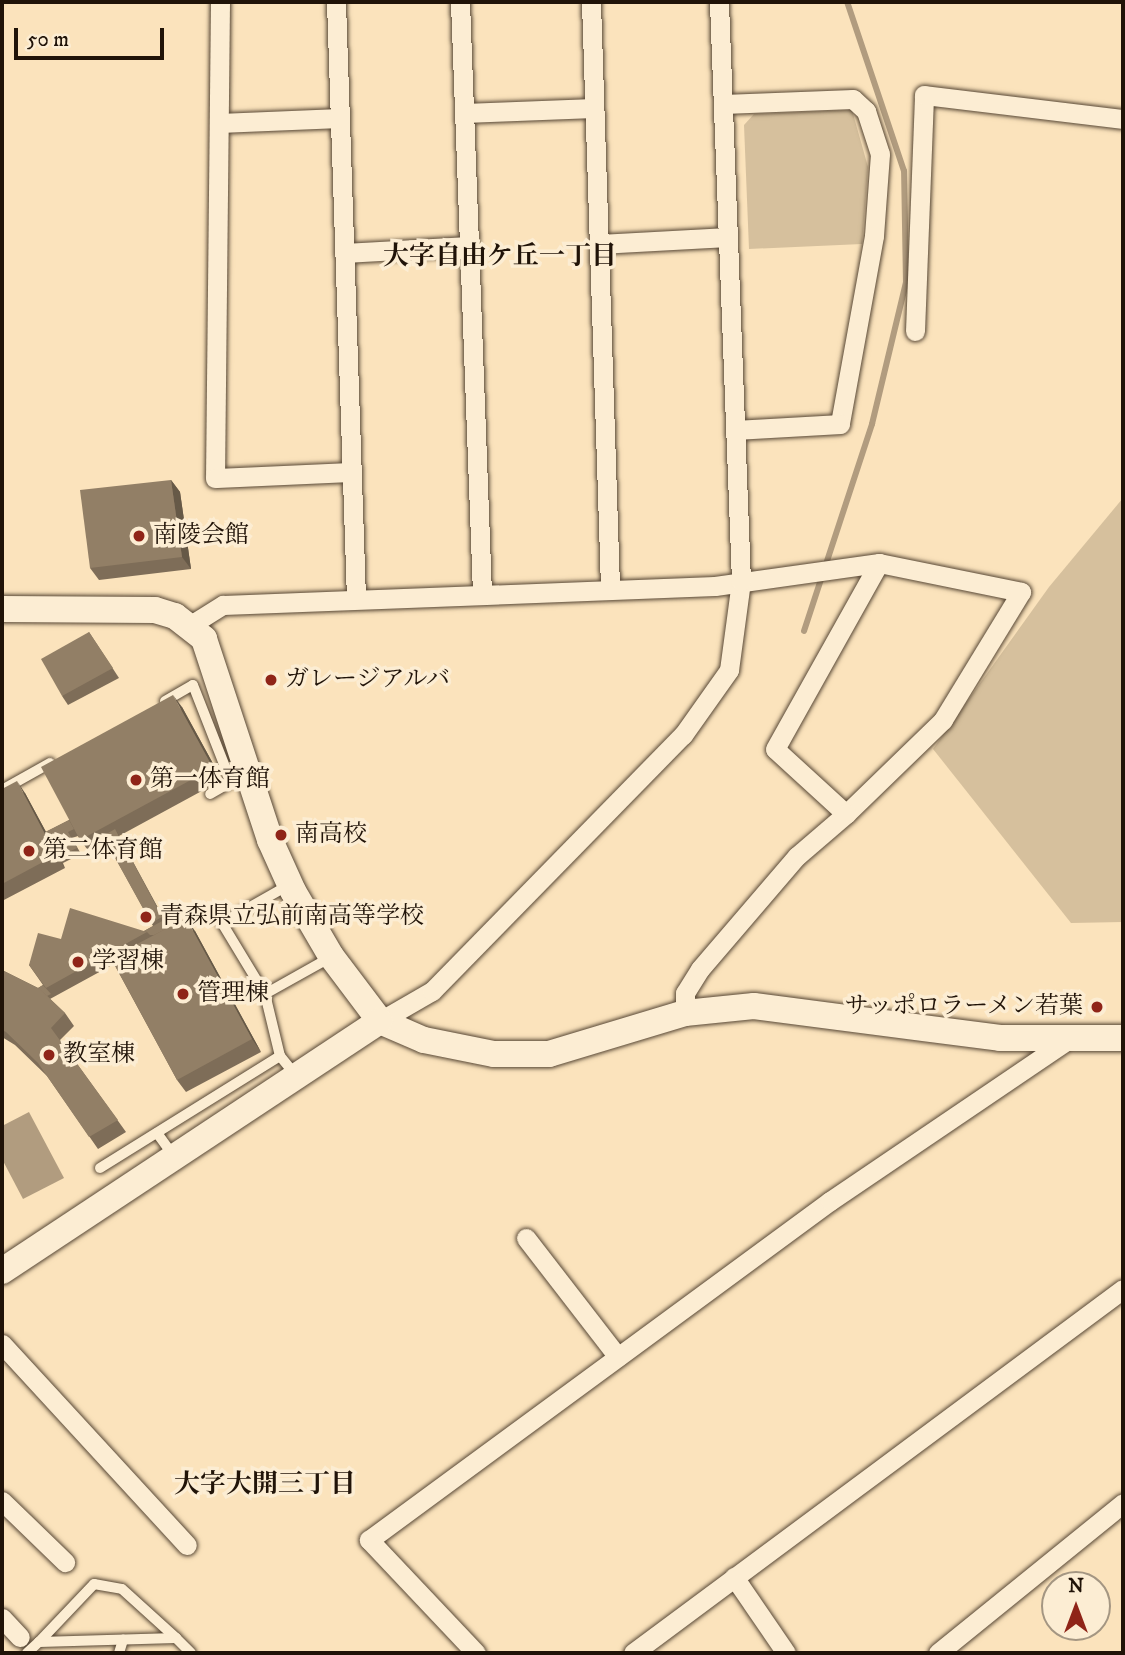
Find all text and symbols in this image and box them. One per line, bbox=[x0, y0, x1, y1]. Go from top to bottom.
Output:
scale bar bbox=[18, 14, 168, 58]
text: 50 m bbox=[27, 27, 69, 53]
district label: 大字自由ケ丘一丁目 bbox=[383, 241, 617, 273]
place label: 南陵会館 bbox=[153, 522, 249, 550]
marker: 南陵会館 bbox=[131, 528, 147, 544]
place label: ガレージアルバ bbox=[285, 666, 453, 694]
marker: ガレージアルバ bbox=[263, 672, 279, 688]
place label: 第一体育館 bbox=[150, 766, 270, 794]
marker: 第一体育館 bbox=[128, 772, 144, 788]
place label: 南高校 bbox=[295, 821, 367, 849]
marker: 南高校 bbox=[273, 827, 289, 843]
place label: 第二体育館 bbox=[43, 837, 163, 865]
marker: 第二体育館 bbox=[21, 843, 37, 859]
place label: 青森県立弘前南高等学校 bbox=[160, 903, 424, 931]
marker: 青森県立弘前南高等学校 bbox=[138, 909, 154, 925]
place label: 学習棟 bbox=[92, 948, 164, 976]
marker: 学習棟 bbox=[70, 954, 86, 970]
place label: 管理棟 bbox=[197, 980, 269, 1008]
marker: 管理棟 bbox=[175, 986, 191, 1002]
place label: サッポロラーメン若葉 bbox=[843, 993, 1083, 1021]
marker: サッポロラーメン若葉 bbox=[1089, 999, 1105, 1015]
place label: 教室棟 bbox=[63, 1041, 135, 1069]
marker: 教室棟 bbox=[41, 1047, 57, 1063]
district label: 大字大開三丁目 bbox=[174, 1469, 356, 1501]
north arrow bbox=[1041, 1571, 1111, 1641]
text: N bbox=[1068, 1575, 1084, 1598]

